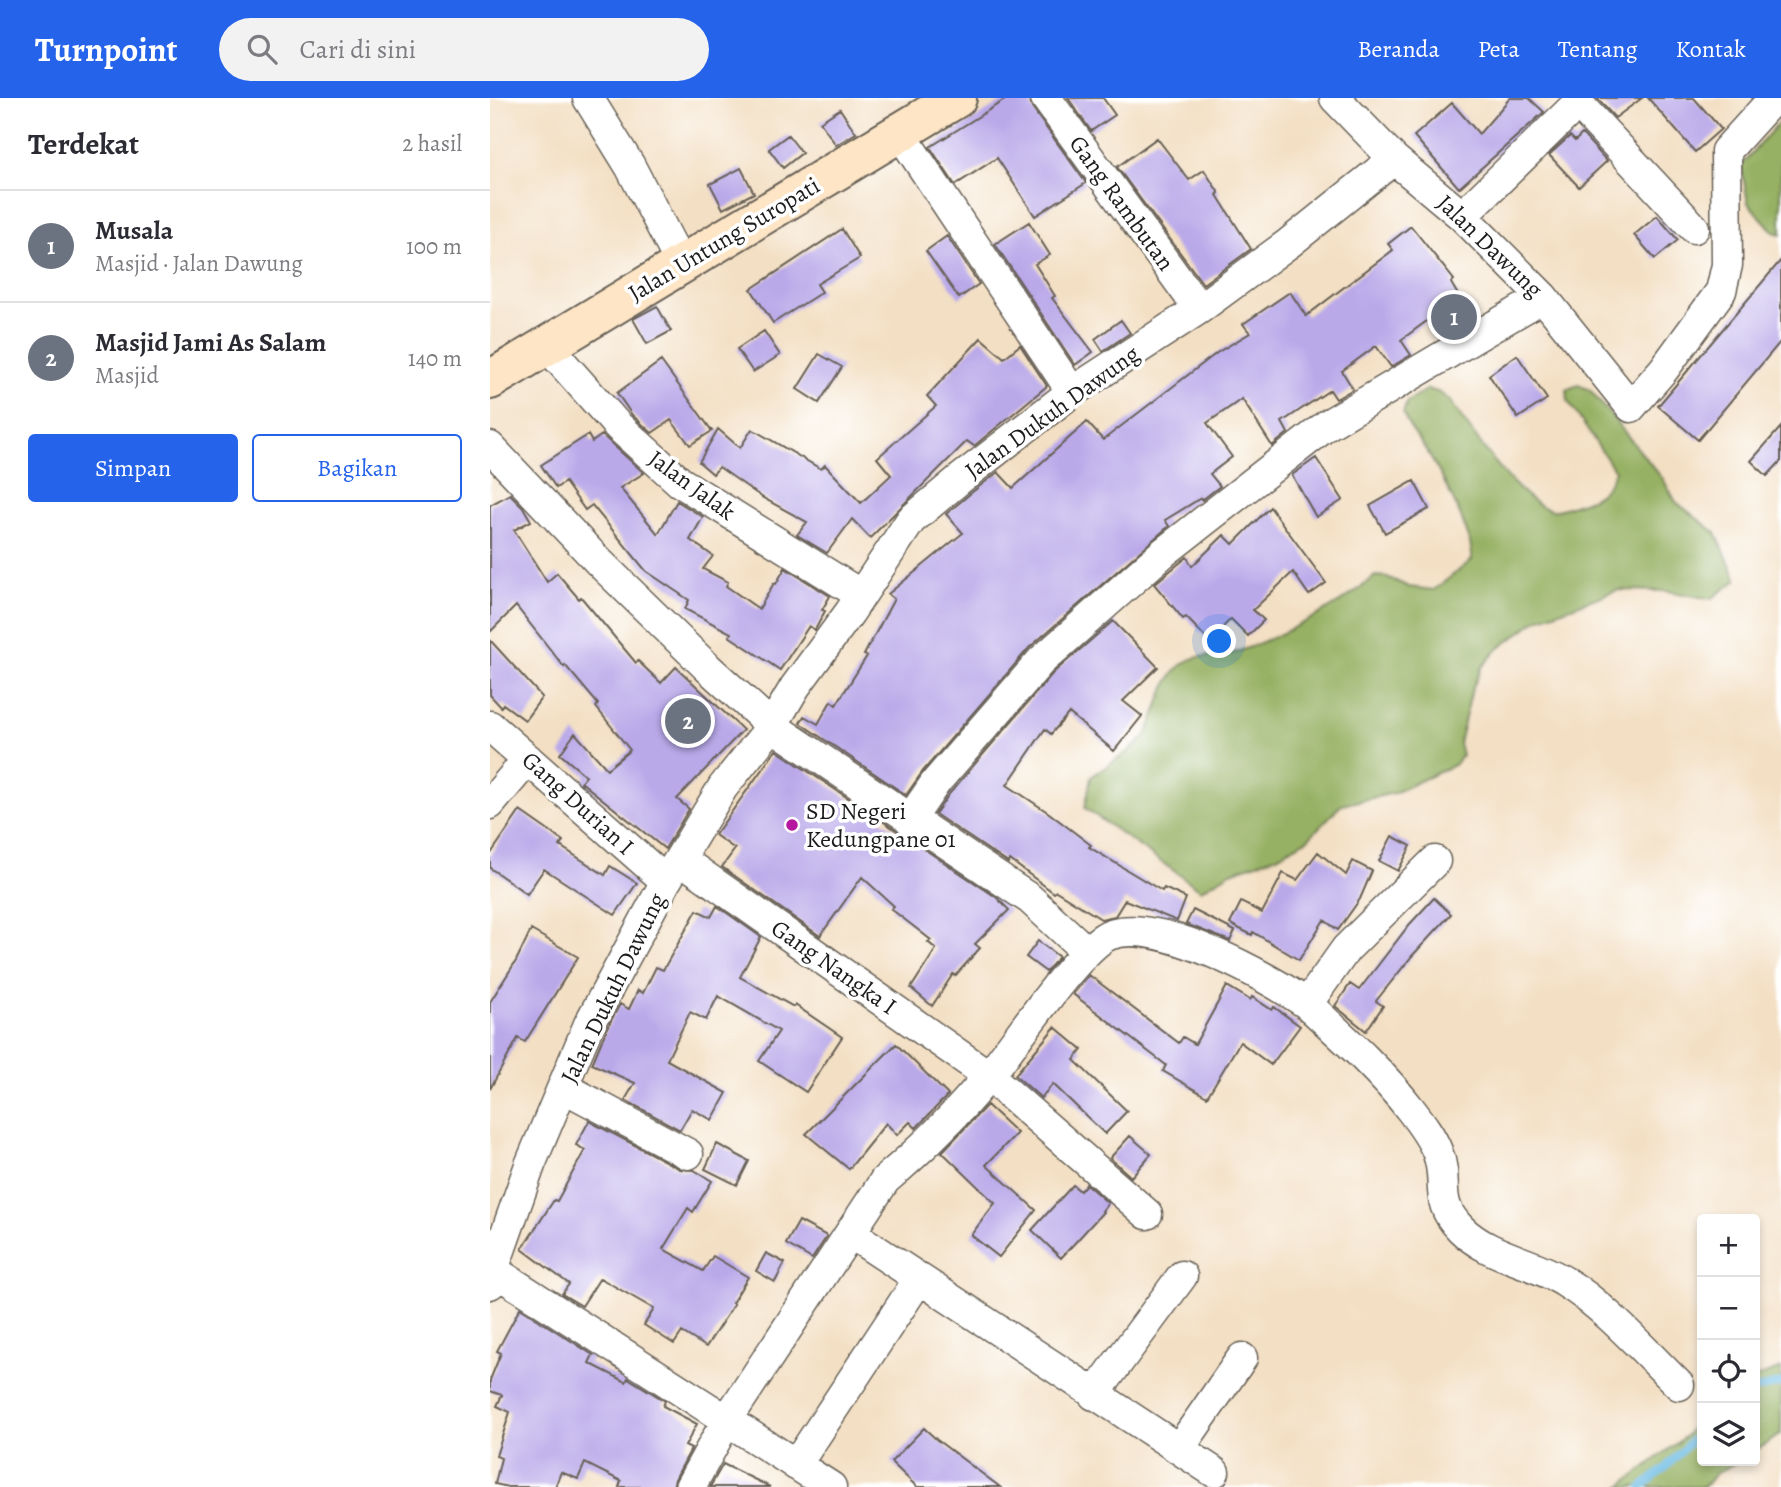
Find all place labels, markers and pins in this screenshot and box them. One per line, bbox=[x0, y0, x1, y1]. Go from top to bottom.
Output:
pin: 1 bbox=[1431, 291, 1477, 343]
pin: 2 bbox=[665, 695, 711, 747]
place label: SD Negeri Kedungpane 01 bbox=[806, 795, 956, 855]
marker: SD Negeri Kedungpane 01 bbox=[784, 817, 800, 833]

